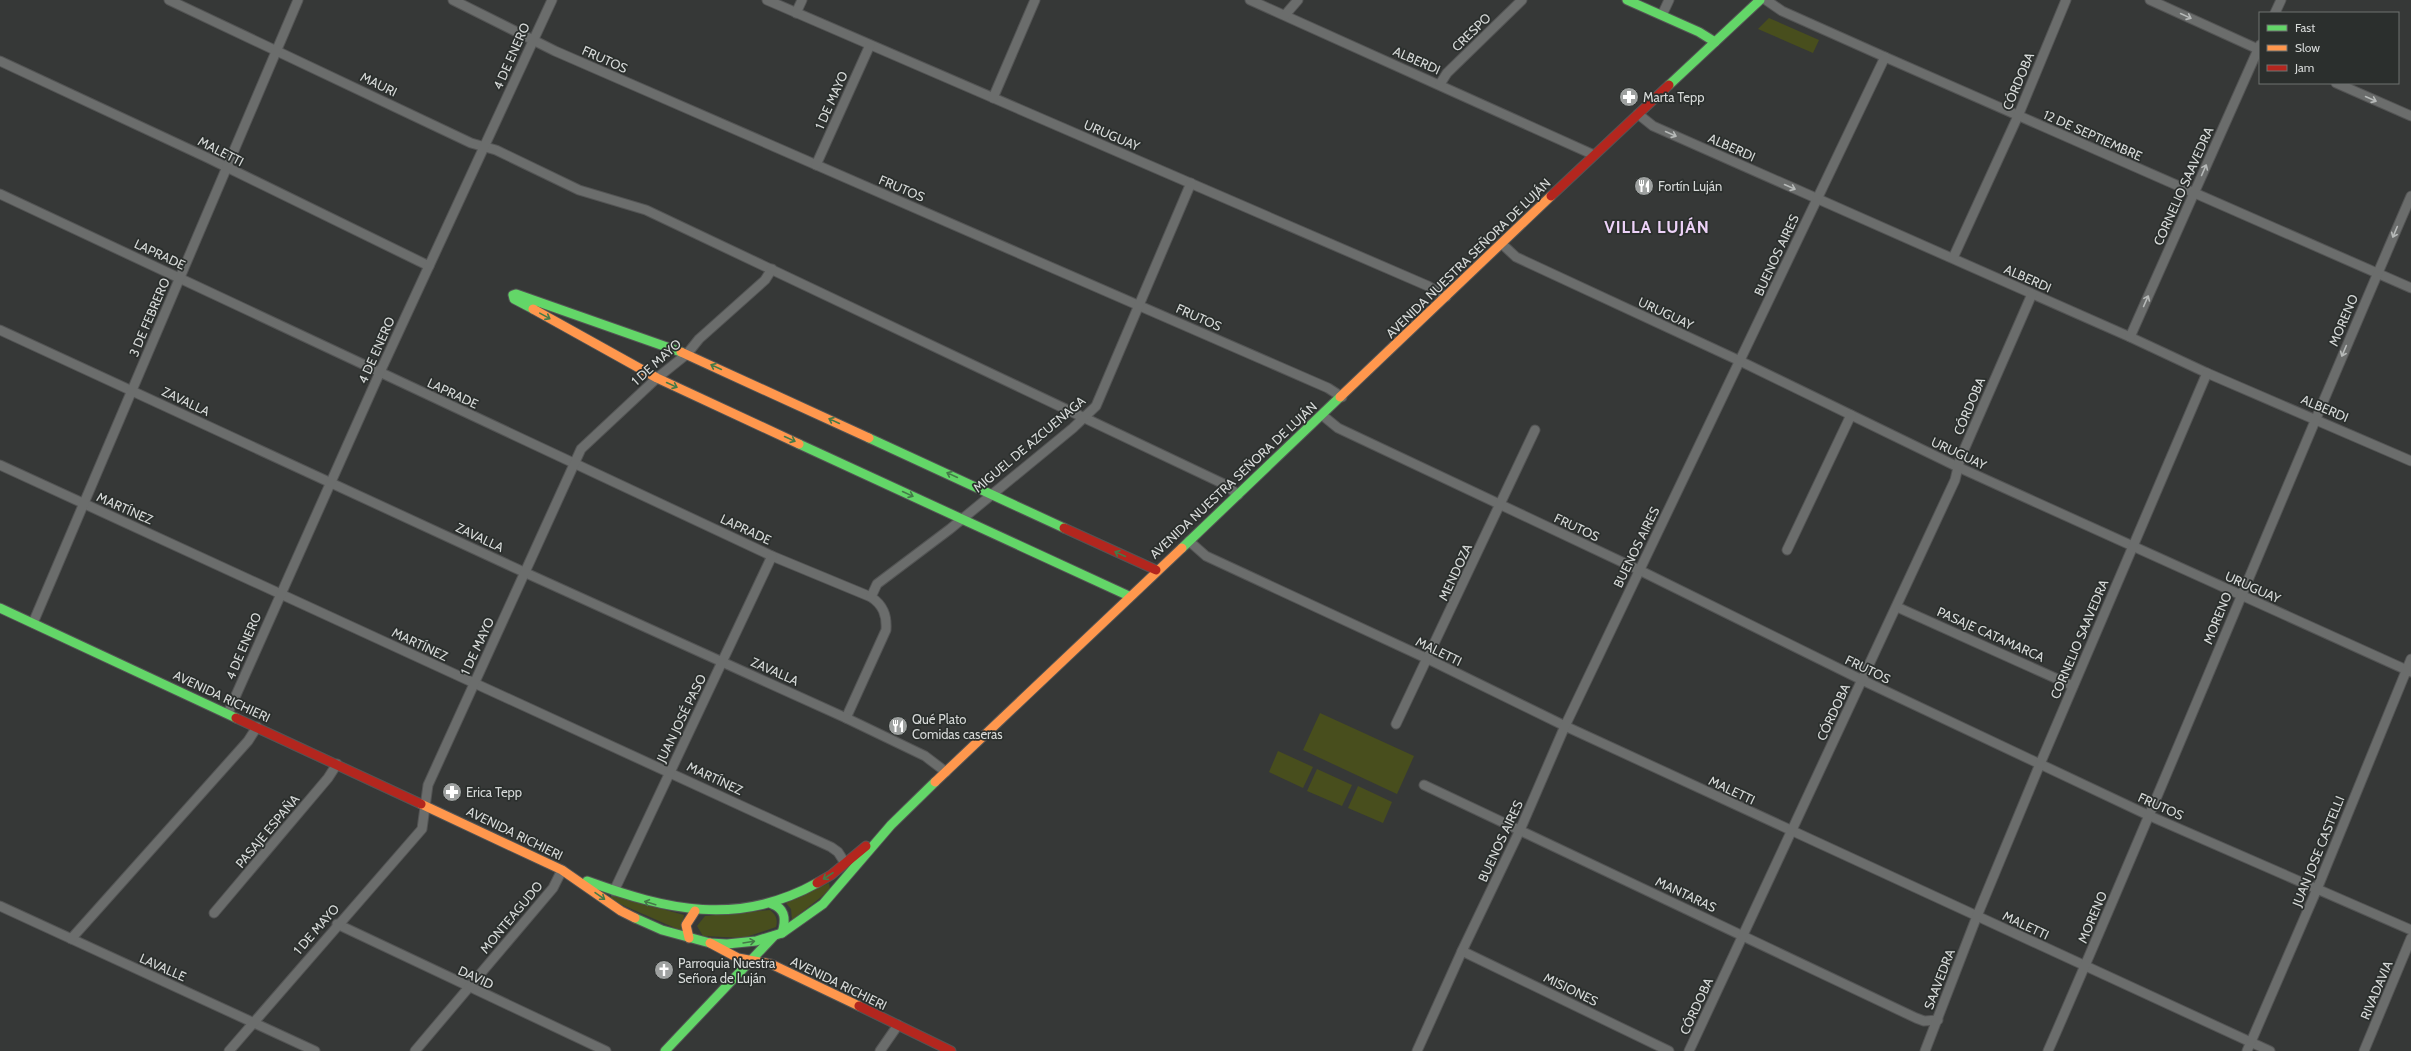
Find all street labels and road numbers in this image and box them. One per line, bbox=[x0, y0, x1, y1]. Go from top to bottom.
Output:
street label: CRESPO bbox=[1448, 10, 1494, 54]
street label: 4 DE ENERO bbox=[489, 20, 533, 92]
street label: FRUTOS bbox=[580, 42, 631, 76]
street label: ALBERDI bbox=[1391, 43, 1443, 77]
street label: CÓRDOBA bbox=[1999, 50, 2037, 112]
street label: MAURI bbox=[358, 68, 400, 100]
street label: 1 DE MAYO bbox=[811, 69, 851, 131]
street label: 12 DE SEPTIEMBRE bbox=[2041, 106, 2145, 164]
street label: URUGUAY bbox=[1082, 116, 1143, 154]
street label: CORNELIO SAAVEDRA bbox=[2150, 124, 2216, 248]
street label: ALBERDI bbox=[1706, 130, 1758, 164]
street label: MALETTI bbox=[195, 133, 247, 169]
street label: FRUTOS bbox=[877, 171, 928, 205]
street label: AVENIDA NUESTRA SEÑORA DE LUJÁN bbox=[1382, 174, 1554, 341]
street label: BUENOS AIRES bbox=[1750, 211, 1802, 298]
street label: LAPRADE bbox=[132, 235, 188, 273]
street label: ALBERDI bbox=[2002, 261, 2054, 295]
street label: 3 DE FEBRERO bbox=[125, 275, 173, 359]
street label: MORENO bbox=[2325, 292, 2361, 348]
street label: URUGUAY bbox=[1636, 293, 1697, 333]
street label: FRUTOS bbox=[1174, 300, 1225, 334]
street label: 4 DE ENERO bbox=[354, 314, 398, 386]
street label: 1 DE MAYO bbox=[628, 335, 684, 389]
street label: LAPRADE bbox=[425, 374, 481, 412]
street label: CÓRDOBA bbox=[1950, 375, 1988, 437]
street label: ZAVALLA bbox=[160, 383, 212, 419]
street label: ALBERDI bbox=[2299, 391, 2351, 425]
street label: MIGUEL DE AZCUENAGA bbox=[970, 392, 1088, 496]
street label: AVENIDA NUESTRA SEÑORA DE LUJÁN bbox=[1145, 397, 1320, 562]
street label: URUGUAY bbox=[1929, 433, 1990, 473]
street label: MARTÍNEZ bbox=[94, 488, 157, 528]
street label: BUENOS AIRES bbox=[1610, 504, 1663, 590]
street label: LAPRADE bbox=[718, 510, 774, 548]
street label: FRUTOS bbox=[1552, 510, 1603, 545]
street label: ZAVALLA bbox=[454, 519, 506, 555]
street label: MENDOZA bbox=[1435, 541, 1475, 603]
street label: URUGUAY bbox=[2223, 568, 2284, 607]
street label: CORNELIO SAAVEDRA bbox=[2047, 577, 2111, 701]
street label: MORENO bbox=[2199, 590, 2235, 646]
street label: PASAJE CATAMARCA bbox=[1935, 603, 2047, 665]
street label: 4 DE ENERO bbox=[222, 610, 264, 682]
street label: 1 DE MAYO bbox=[457, 615, 497, 677]
street label: MARTÍNEZ bbox=[389, 623, 452, 664]
street label: MALETTI bbox=[1413, 633, 1465, 669]
street label: FRUTOS bbox=[1843, 651, 1894, 687]
street label: ZAVALLA bbox=[749, 653, 801, 689]
street label: AVENIDA RICHIERI bbox=[171, 667, 273, 725]
street label: JUAN JOSÉ PASO bbox=[651, 671, 709, 766]
street label: CÓRDOBA bbox=[1813, 681, 1853, 743]
street label: MARTÍNEZ bbox=[684, 757, 747, 798]
street label: MALETTI bbox=[1706, 772, 1758, 808]
street label: FRUTOS bbox=[2136, 789, 2187, 823]
street label: PASAJE ESPAÑA bbox=[232, 791, 302, 871]
street label: JUAN JOSE CASTELLI bbox=[2288, 793, 2347, 910]
street label: BUENOS AIRES bbox=[1474, 797, 1526, 884]
street label: AVENIDA RICHIERI bbox=[464, 803, 566, 863]
street label: MANTARAS bbox=[1653, 873, 1719, 915]
street label: MONTEAGUDO bbox=[476, 878, 546, 956]
street label: MORENO bbox=[2074, 889, 2110, 945]
street label: 1 DE MAYO bbox=[290, 901, 342, 957]
street label: MALETTI bbox=[2000, 907, 2052, 943]
street label: SAAVEDRA bbox=[1920, 947, 1958, 1011]
street label: LAVALLE bbox=[137, 950, 189, 984]
street label: AVENIDA RICHIERI bbox=[788, 953, 890, 1013]
street label: RIVADAVIA bbox=[2356, 958, 2396, 1022]
street label: DAVID bbox=[456, 962, 496, 992]
street label: MISIONES bbox=[1541, 969, 1601, 1009]
street label: CÓRDOBA bbox=[1676, 975, 1716, 1037]

